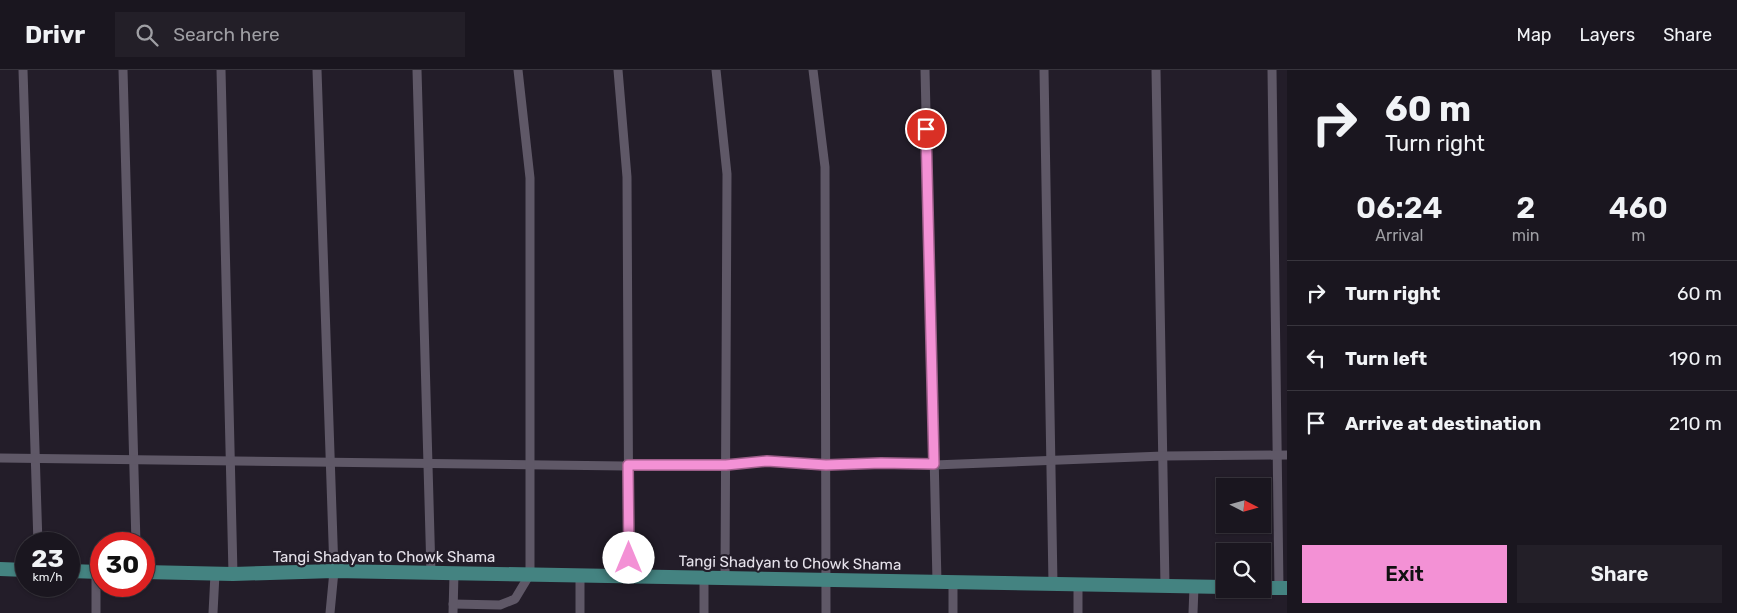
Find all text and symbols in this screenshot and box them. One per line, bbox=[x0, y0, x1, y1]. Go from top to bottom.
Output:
search box bbox=[115, 12, 465, 57]
text: Drivr bbox=[25, 21, 85, 49]
icon: search bbox=[133, 21, 161, 49]
text: Search here bbox=[173, 23, 280, 46]
text: Map bbox=[1517, 24, 1552, 46]
text: Layers bbox=[1580, 24, 1635, 46]
text: Share bbox=[1663, 24, 1712, 46]
text: 60 m bbox=[1385, 88, 1471, 130]
icon: right bbox=[1302, 90, 1367, 155]
pin bbox=[905, 108, 947, 150]
icon: arrive bbox=[912, 115, 940, 143]
text: Turn right bbox=[1385, 130, 1485, 157]
text: 06:24 bbox=[1356, 190, 1443, 226]
text: 2 bbox=[1516, 190, 1535, 226]
text: 460 bbox=[1609, 190, 1668, 226]
text: Arrival bbox=[1375, 226, 1423, 245]
text: min bbox=[1512, 226, 1540, 245]
text: m bbox=[1631, 226, 1645, 245]
icon: right bbox=[1302, 279, 1330, 307]
text: Turn right bbox=[1345, 282, 1440, 305]
text: 60 m bbox=[1677, 282, 1722, 305]
icon: left bbox=[1302, 344, 1330, 372]
text: Turn left bbox=[1345, 347, 1427, 370]
text: 190 m bbox=[1669, 347, 1722, 370]
icon: arrive bbox=[1302, 409, 1330, 437]
text: Arrive at destination bbox=[1345, 412, 1541, 435]
text: 210 m bbox=[1669, 412, 1722, 435]
north arrow bbox=[1216, 478, 1271, 532]
map controls bbox=[1216, 478, 1271, 598]
position arrow bbox=[602, 531, 654, 583]
speed limit sign: 30 bbox=[90, 532, 155, 597]
button: search bbox=[1216, 543, 1271, 598]
text: 23 bbox=[31, 544, 64, 573]
button: Exit bbox=[1302, 545, 1507, 603]
button: Share bbox=[1517, 545, 1722, 603]
street label: Tangi Shadyan to Chowk Shama bbox=[273, 548, 495, 566]
street label: Tangi Shadyan to Chowk Shama bbox=[679, 552, 901, 574]
text: km/h bbox=[33, 570, 62, 584]

